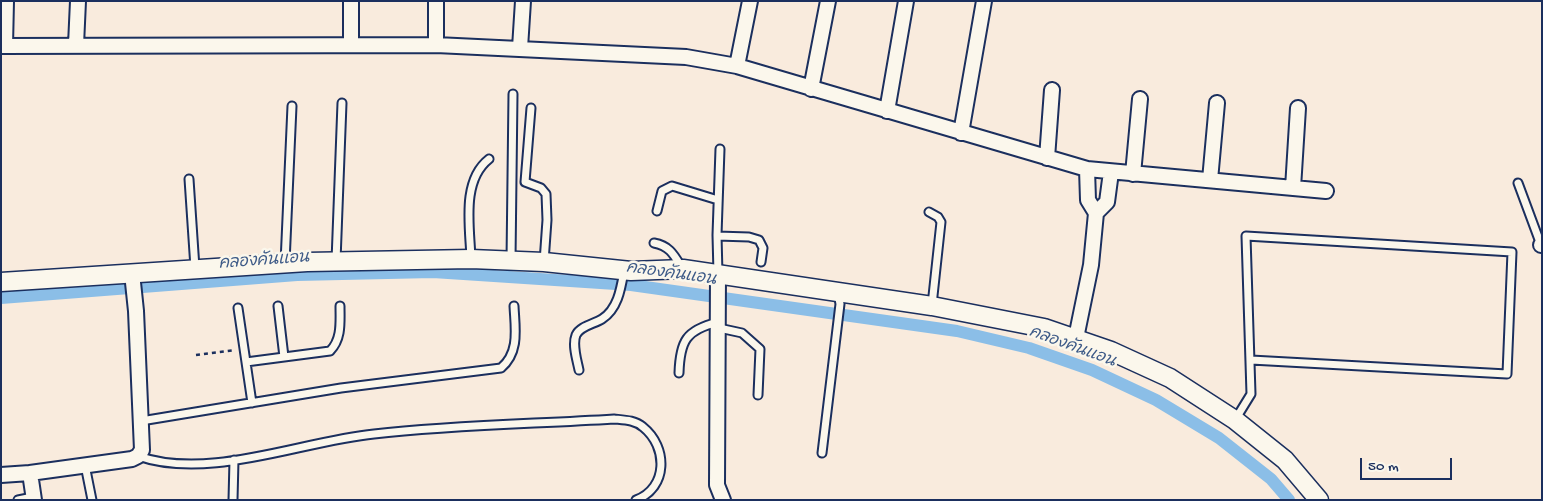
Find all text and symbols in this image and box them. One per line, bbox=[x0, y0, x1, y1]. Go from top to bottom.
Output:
water label: คลองคันแอน bbox=[218, 249, 310, 275]
water label: คลองคันแอน bbox=[625, 259, 717, 291]
water label: คลองคันแอน bbox=[1026, 323, 1118, 373]
scale bar bbox=[1363, 448, 1456, 480]
text: 50 m bbox=[1368, 458, 1399, 476]

